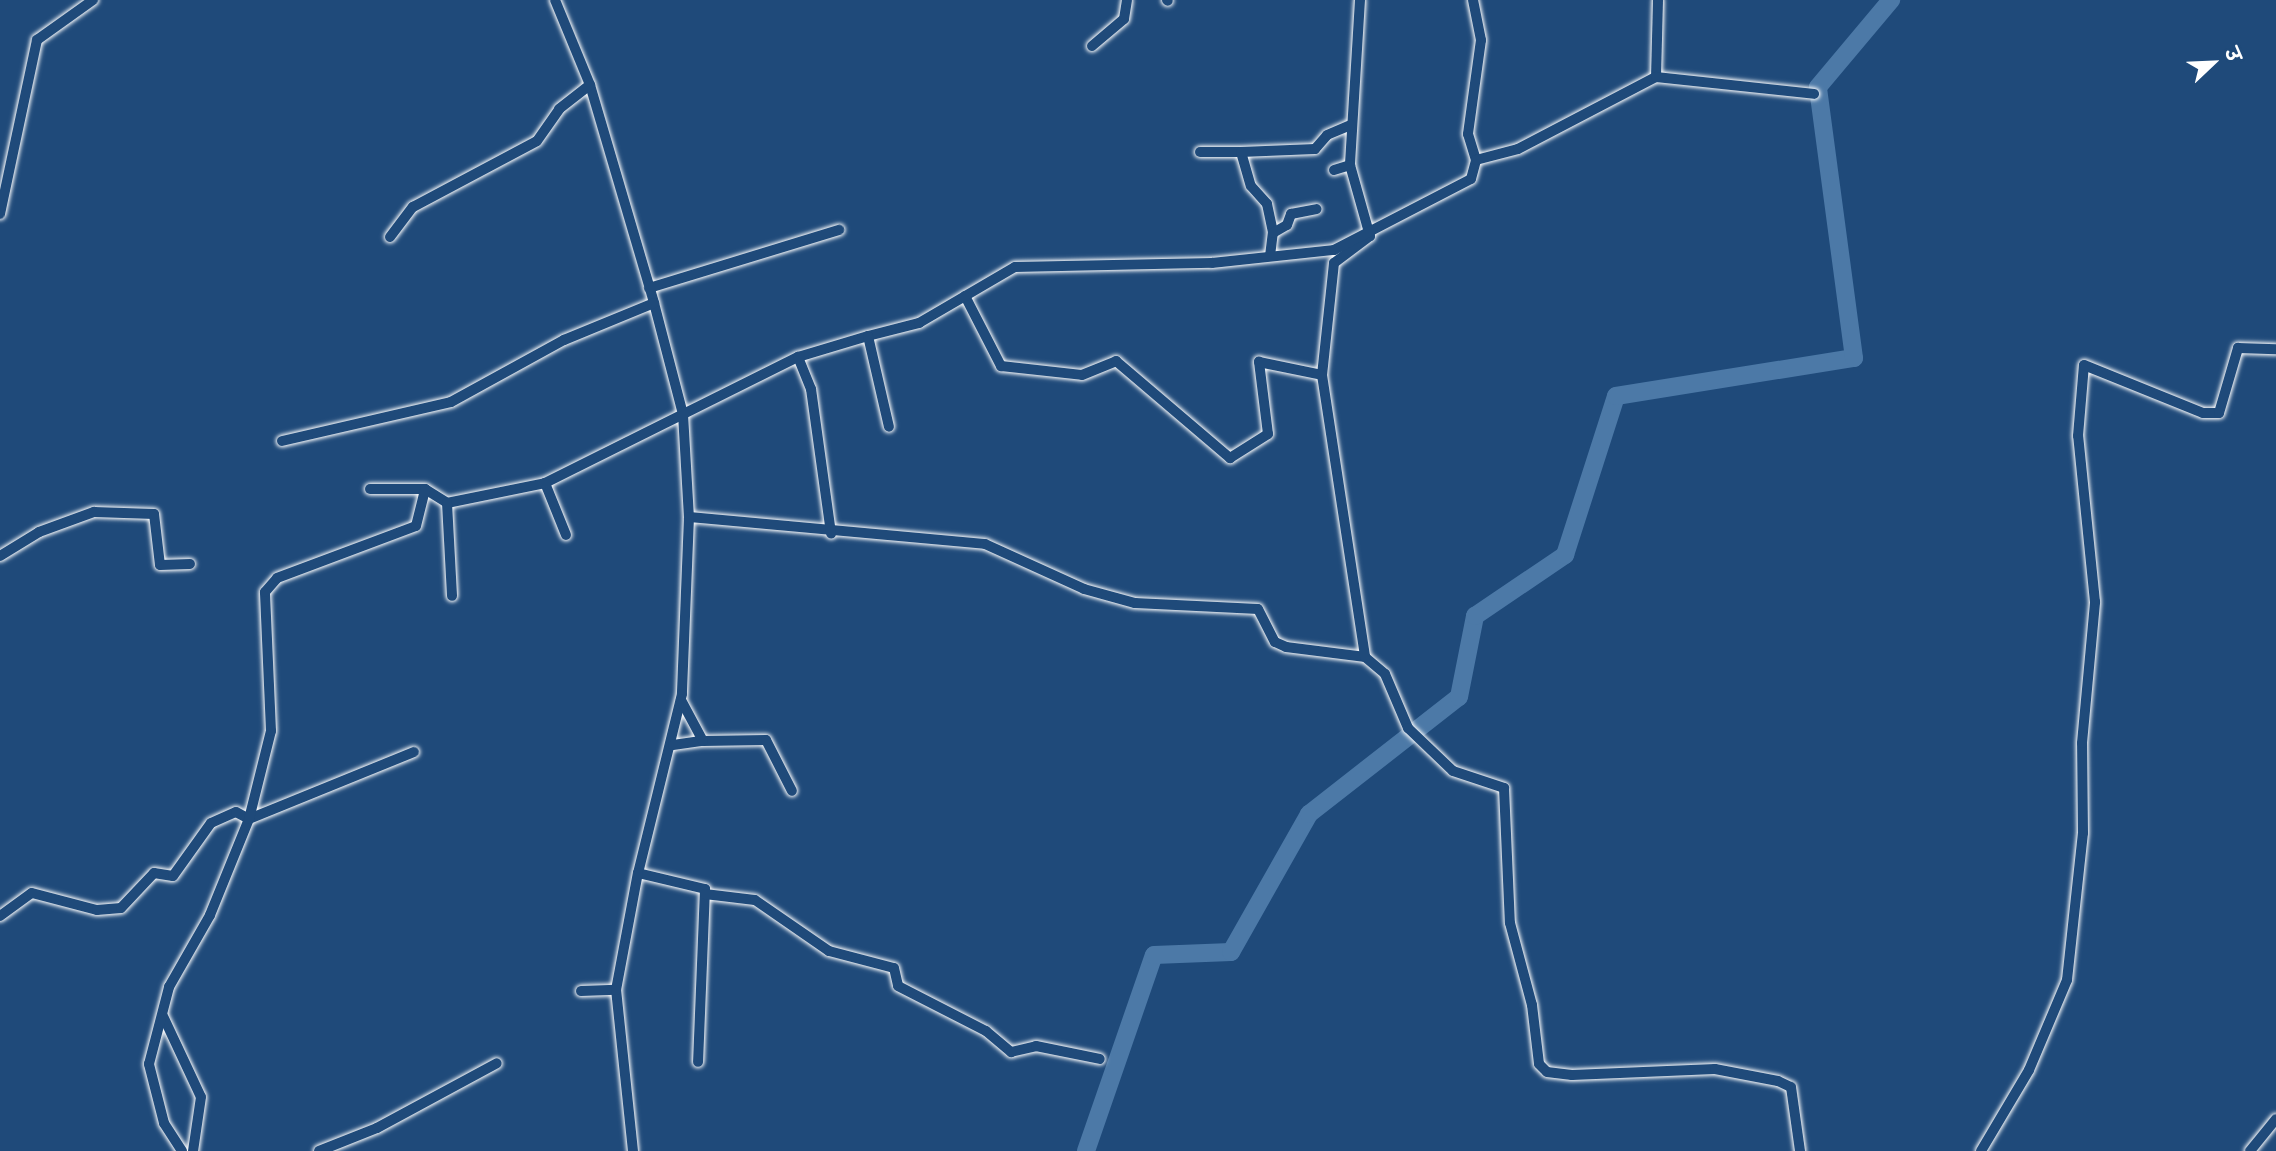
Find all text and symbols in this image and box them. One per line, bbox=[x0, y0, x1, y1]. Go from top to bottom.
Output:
north arrow bbox=[2178, 28, 2248, 98]
text: उ bbox=[2220, 45, 2245, 65]

